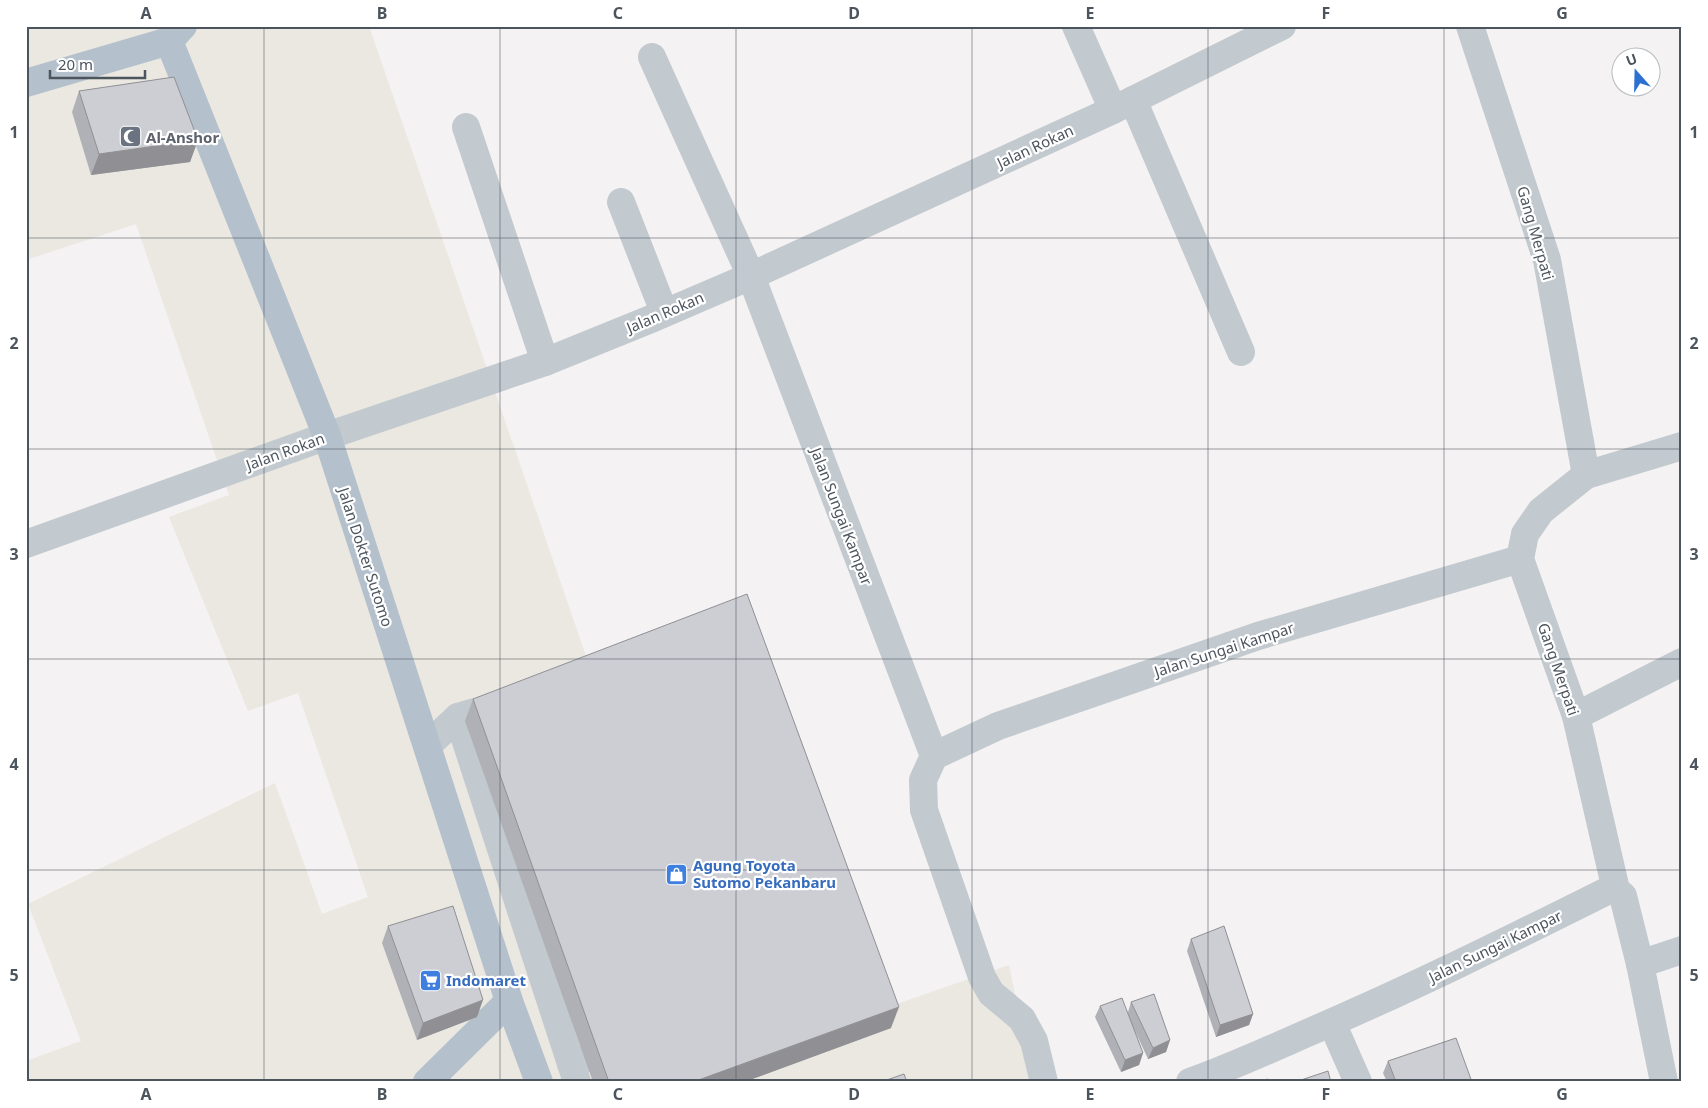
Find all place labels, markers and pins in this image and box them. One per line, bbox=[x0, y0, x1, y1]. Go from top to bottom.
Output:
mosque icon: Al-Anshor bbox=[118, 125, 142, 149]
place label: Al-Anshor bbox=[146, 127, 219, 147]
place label: Agung Toyota Sutomo Pekanbaru bbox=[693, 855, 836, 892]
shop icon: Agung Toyota Sutomo Pekanbaru bbox=[665, 862, 689, 886]
supermarket icon: Indomaret bbox=[418, 968, 442, 992]
place label: Indomaret bbox=[446, 970, 526, 990]

